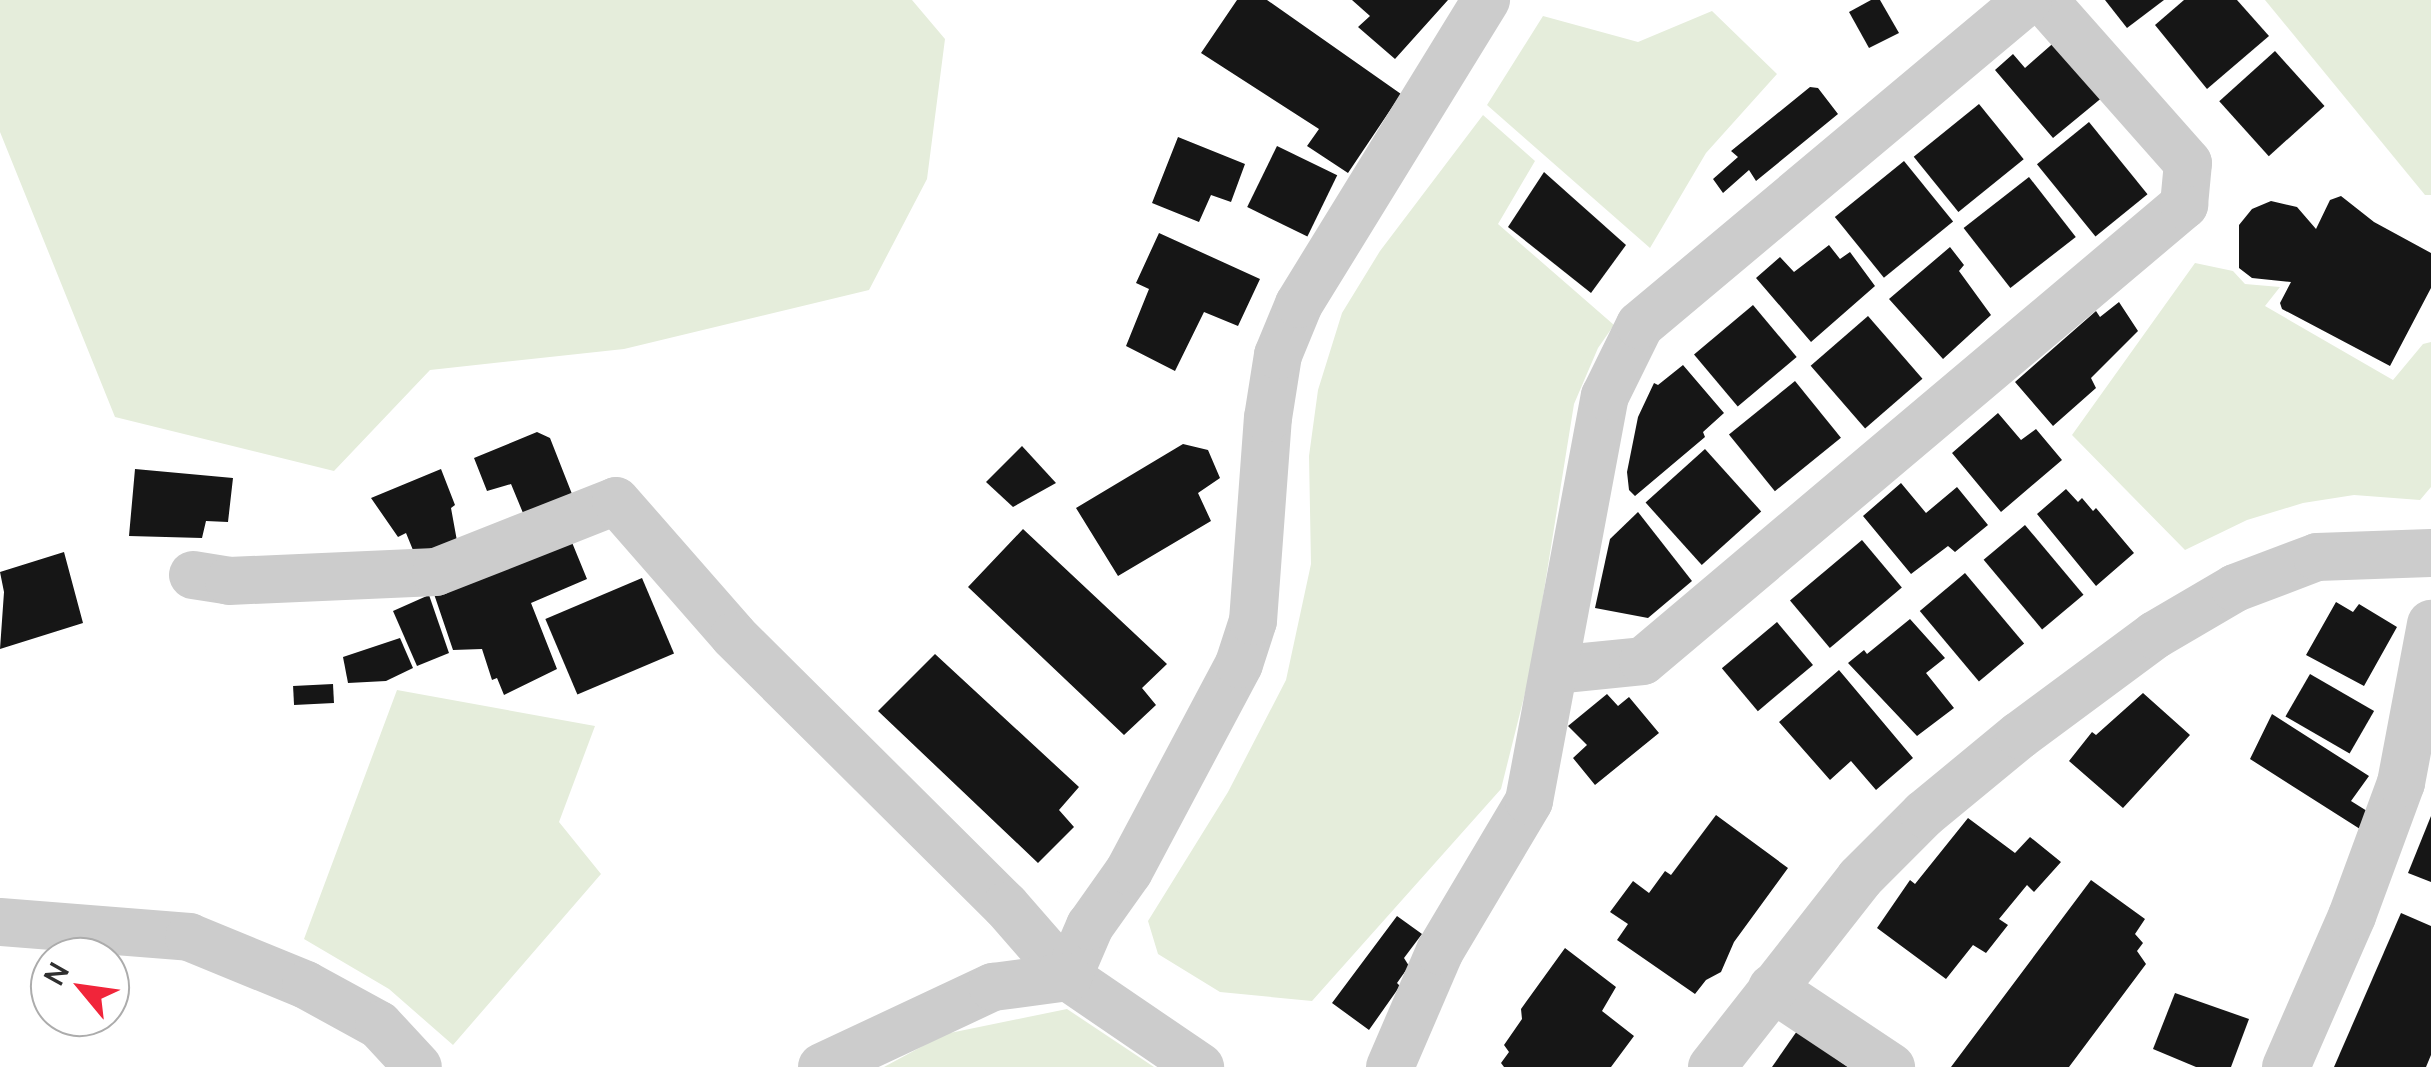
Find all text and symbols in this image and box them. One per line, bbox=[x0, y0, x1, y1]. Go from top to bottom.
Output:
north arrow bbox=[30, 937, 130, 1037]
text: N bbox=[34, 955, 77, 991]

